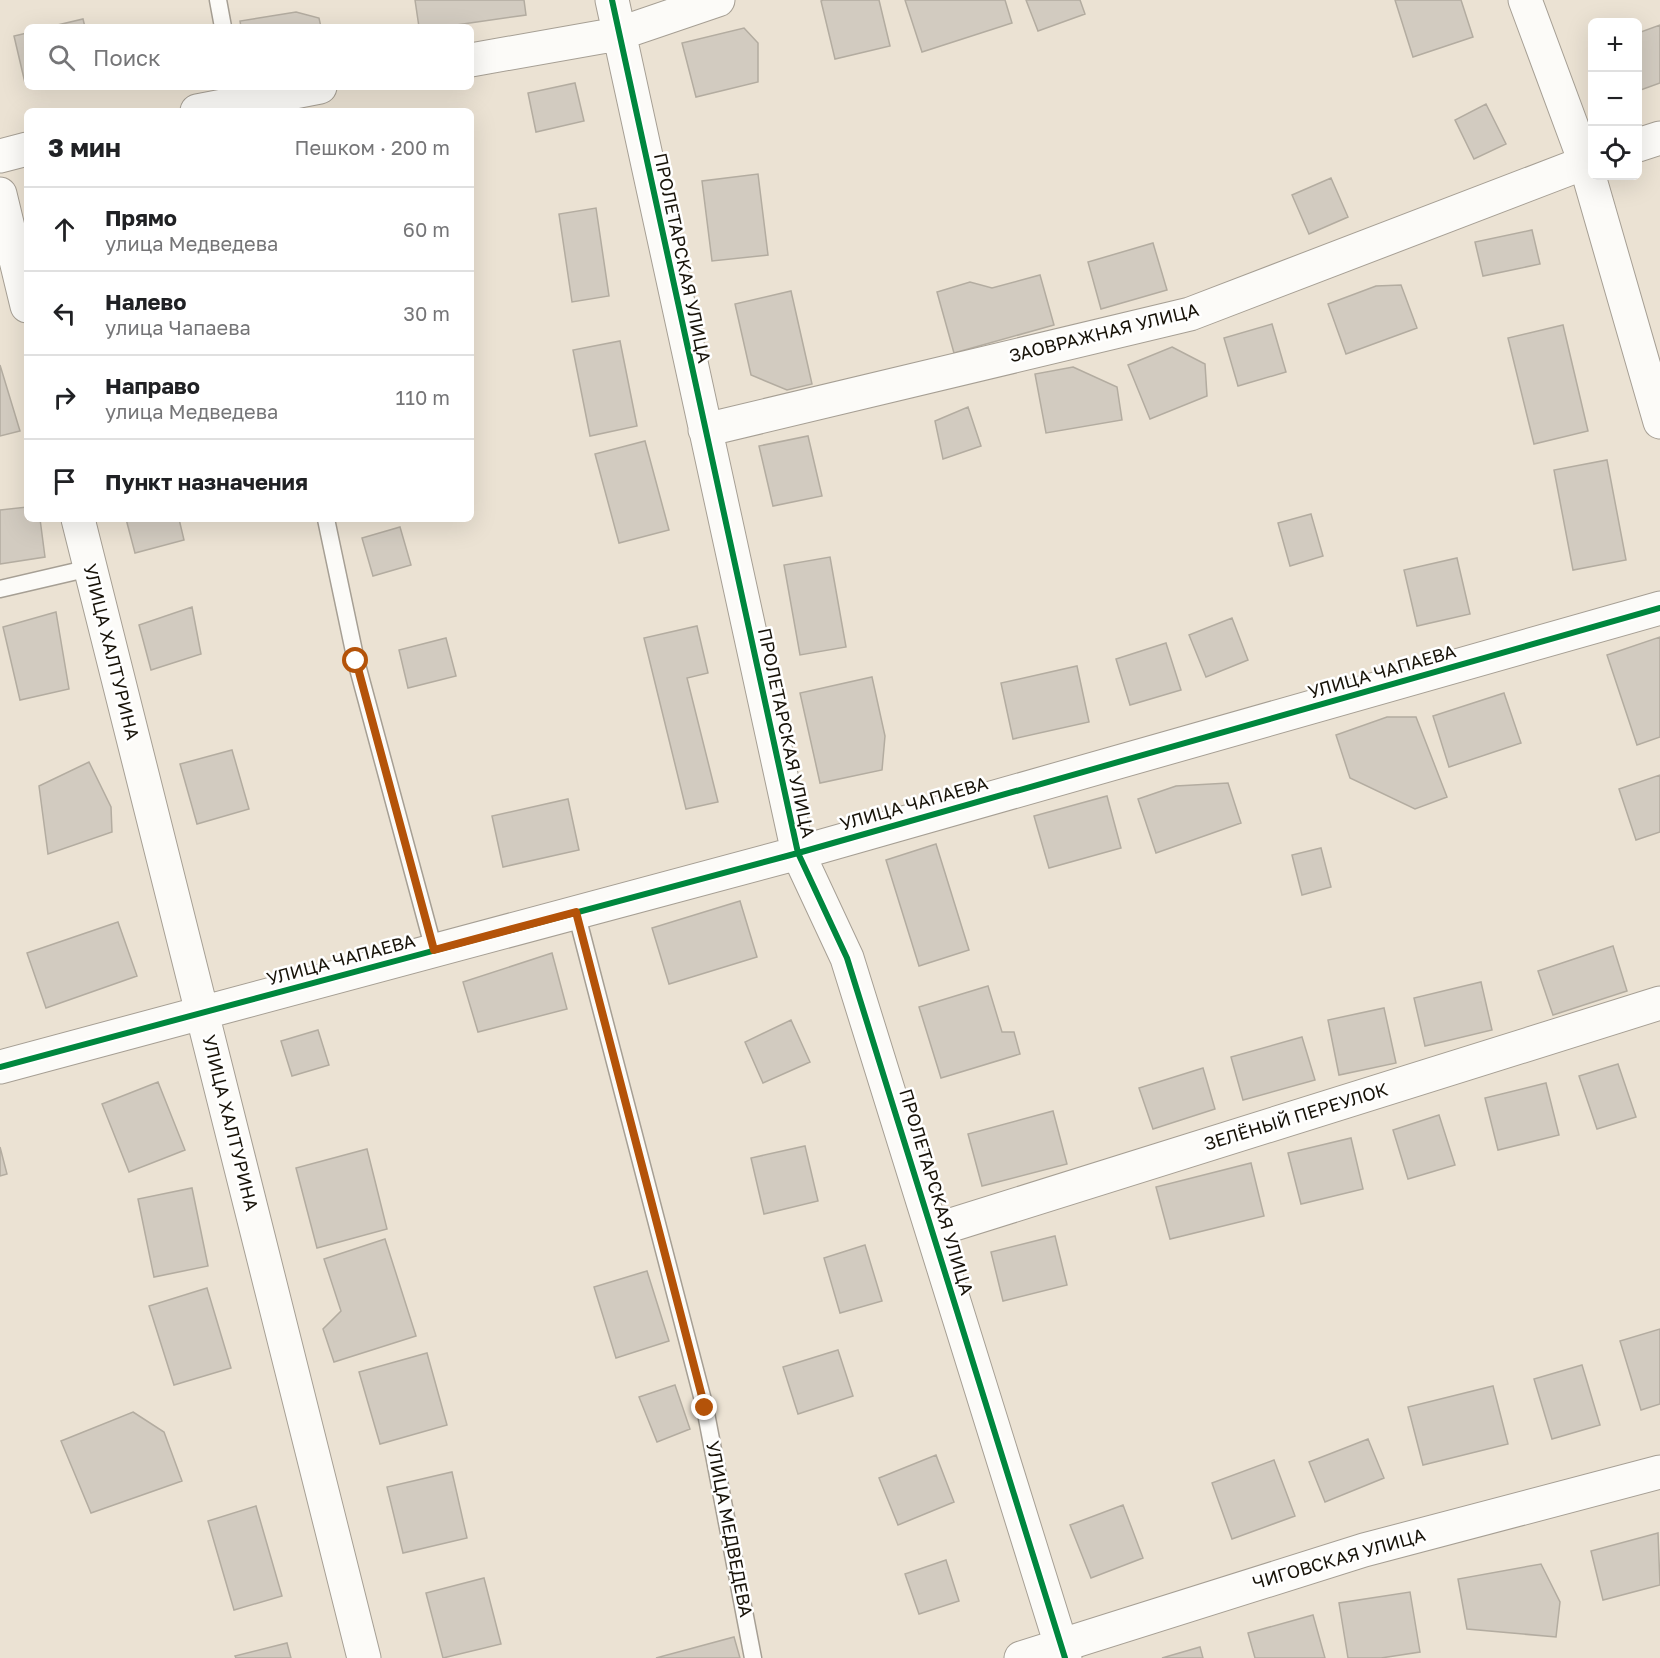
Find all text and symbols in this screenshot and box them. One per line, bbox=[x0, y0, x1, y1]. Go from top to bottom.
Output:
map controls bbox=[1588, 18, 1642, 180]
button: + bbox=[1588, 18, 1642, 72]
search box bbox=[24, 24, 474, 90]
icon: search bbox=[45, 41, 78, 74]
text: Поиск bbox=[93, 44, 161, 71]
button: − bbox=[1588, 72, 1642, 126]
button: locate bbox=[1588, 126, 1642, 180]
text: 3 мин bbox=[48, 132, 121, 163]
text: Пешком · 200 m bbox=[295, 135, 450, 159]
street label: ПРОЛЕТАРСКАЯ УЛИЦА bbox=[650, 151, 716, 365]
text: Прямо bbox=[105, 204, 177, 231]
icon: ahead bbox=[48, 213, 81, 246]
text: 60 m bbox=[403, 217, 450, 241]
text: улица Медведева bbox=[105, 231, 278, 255]
text: Налево bbox=[105, 288, 187, 315]
icon: left bbox=[48, 297, 81, 330]
street label: ЗАОВРАЖНАЯ УЛИЦА bbox=[1007, 298, 1201, 366]
text: 30 m bbox=[403, 301, 450, 325]
text: улица Чапаева bbox=[105, 315, 251, 339]
text: Направо bbox=[105, 372, 200, 399]
icon: right bbox=[48, 381, 81, 414]
text: 110 m bbox=[396, 385, 450, 409]
text: улица Медведева bbox=[105, 399, 278, 423]
icon: arrive bbox=[48, 465, 81, 498]
text: Пункт назначения bbox=[105, 468, 308, 495]
street label: УЛИЦА ХАЛТУРИНА bbox=[79, 561, 145, 742]
street label: ПРОЛЕТАРСКАЯ УЛИЦА bbox=[754, 626, 820, 840]
street label: УЛИЦА ЧАПАЕВА bbox=[1305, 639, 1458, 703]
route start bbox=[342, 647, 368, 673]
street label: УЛИЦА ЧАПАЕВА bbox=[837, 771, 990, 835]
street label: УЛИЦА ЧАПАЕВА bbox=[264, 929, 417, 989]
street label: УЛИЦА ХАЛТУРИНА bbox=[198, 1032, 264, 1213]
street label: ЗЕЛЁНЫЙ ПЕРЕУЛОК bbox=[1201, 1077, 1391, 1155]
street label: ПРОЛЕТАРСКАЯ УЛИЦА bbox=[895, 1086, 979, 1297]
route end bbox=[691, 1394, 717, 1420]
street label: УЛИЦА МЕДВЕДЕВА bbox=[702, 1439, 758, 1619]
street label: ЧИГОВСКАЯ УЛИЦА bbox=[1250, 1523, 1428, 1593]

